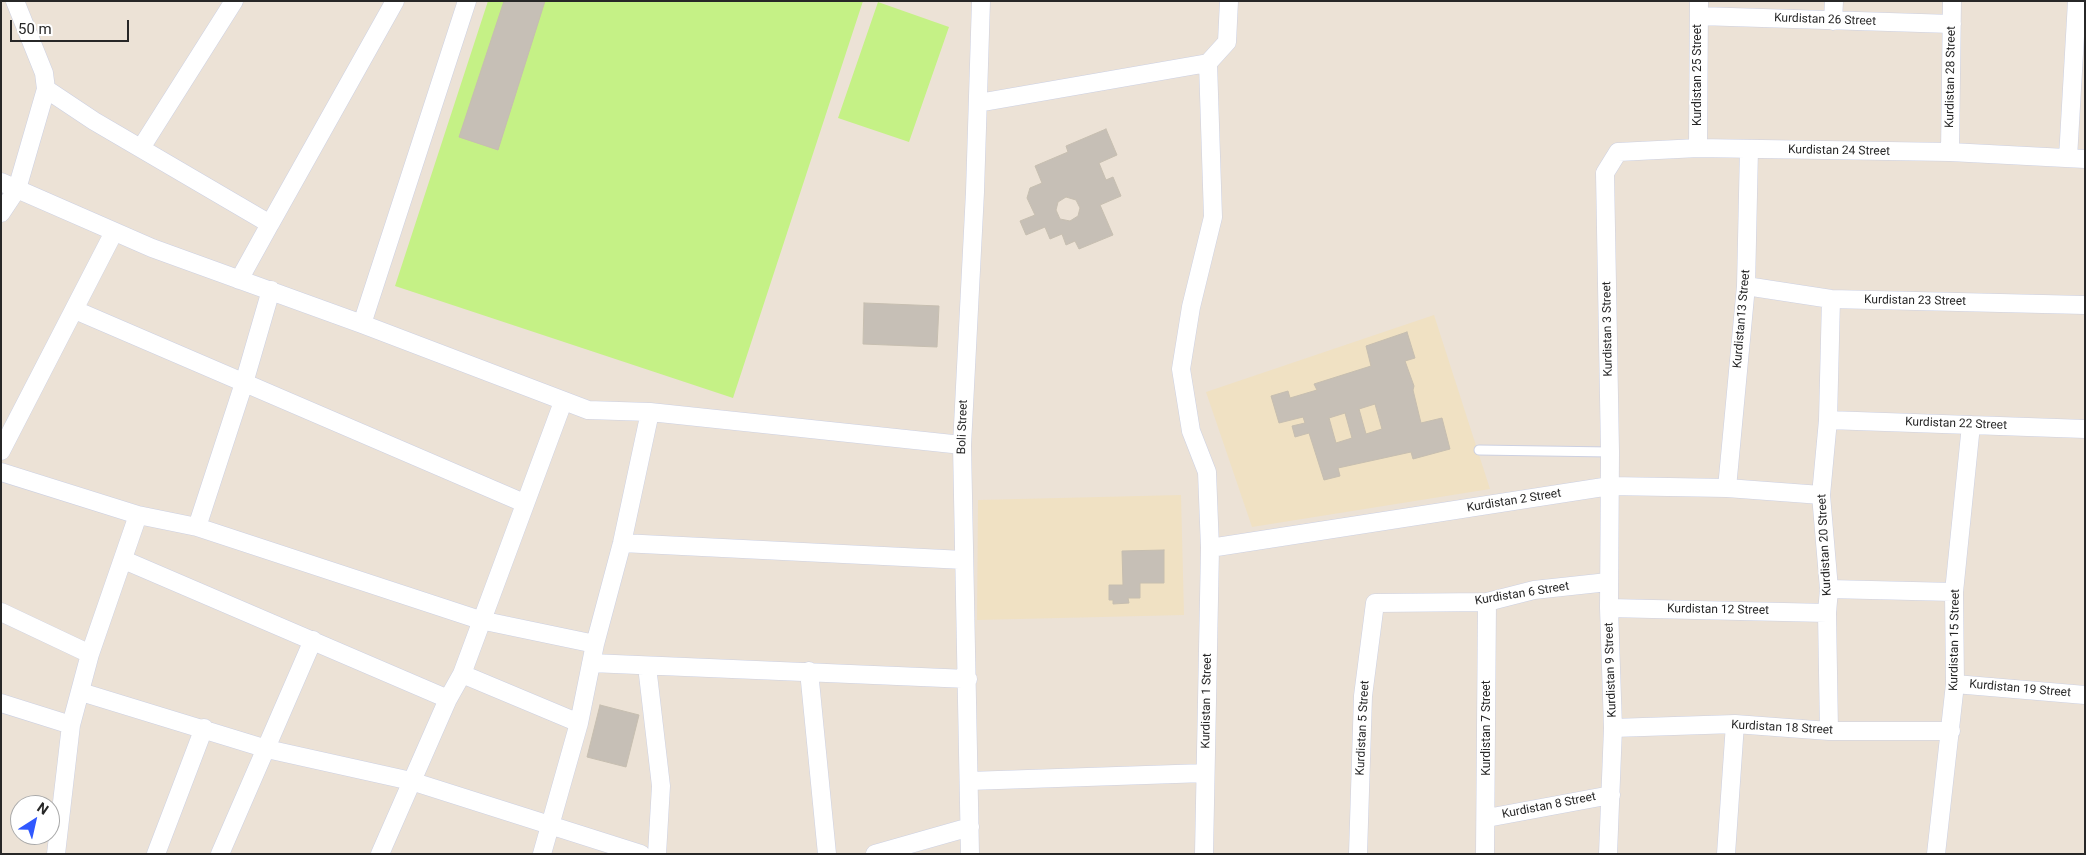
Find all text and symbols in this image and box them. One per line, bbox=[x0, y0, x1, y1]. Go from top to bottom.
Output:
scale bar bbox=[12, 10, 131, 42]
street label: Kurdistan 26 Street bbox=[1774, 11, 1876, 29]
text: 50 m bbox=[18, 20, 52, 38]
street label: Kurdistan 25 Street bbox=[1691, 24, 1705, 126]
street label: Kurdistan 28 Street bbox=[1943, 26, 1959, 128]
street label: Kurdistan 24 Street bbox=[1788, 143, 1890, 159]
street label: Kurdistan13 Street bbox=[1731, 269, 1753, 369]
street label: Kurdistan 3 Street bbox=[1600, 281, 1616, 377]
street label: Kurdistan 23 Street bbox=[1864, 293, 1966, 309]
street label: Boli Street bbox=[955, 399, 971, 455]
street label: Kurdistan 22 Street bbox=[1905, 415, 2007, 433]
street label: Kurdistan 2 Street bbox=[1466, 486, 1562, 516]
street label: Kurdistan 20 Street bbox=[1815, 494, 1835, 596]
street label: Kurdistan 6 Street bbox=[1474, 579, 1570, 609]
street label: Kurdistan 15 Street bbox=[1947, 589, 1963, 691]
street label: Kurdistan 12 Street bbox=[1667, 602, 1769, 618]
street label: Kurdistan 9 Street bbox=[1602, 622, 1620, 718]
street label: Kurdistan 1 Street bbox=[1199, 653, 1215, 749]
street label: Kurdistan 19 Street bbox=[1969, 677, 2071, 701]
street label: Kurdistan 5 Street bbox=[1353, 680, 1373, 776]
street label: Kurdistan 7 Street bbox=[1480, 680, 1494, 776]
street label: Kurdistan 18 Street bbox=[1731, 718, 1833, 738]
street label: Kurdistan 8 Street bbox=[1501, 790, 1597, 822]
north arrow bbox=[10, 795, 60, 845]
text: N bbox=[34, 799, 52, 818]

